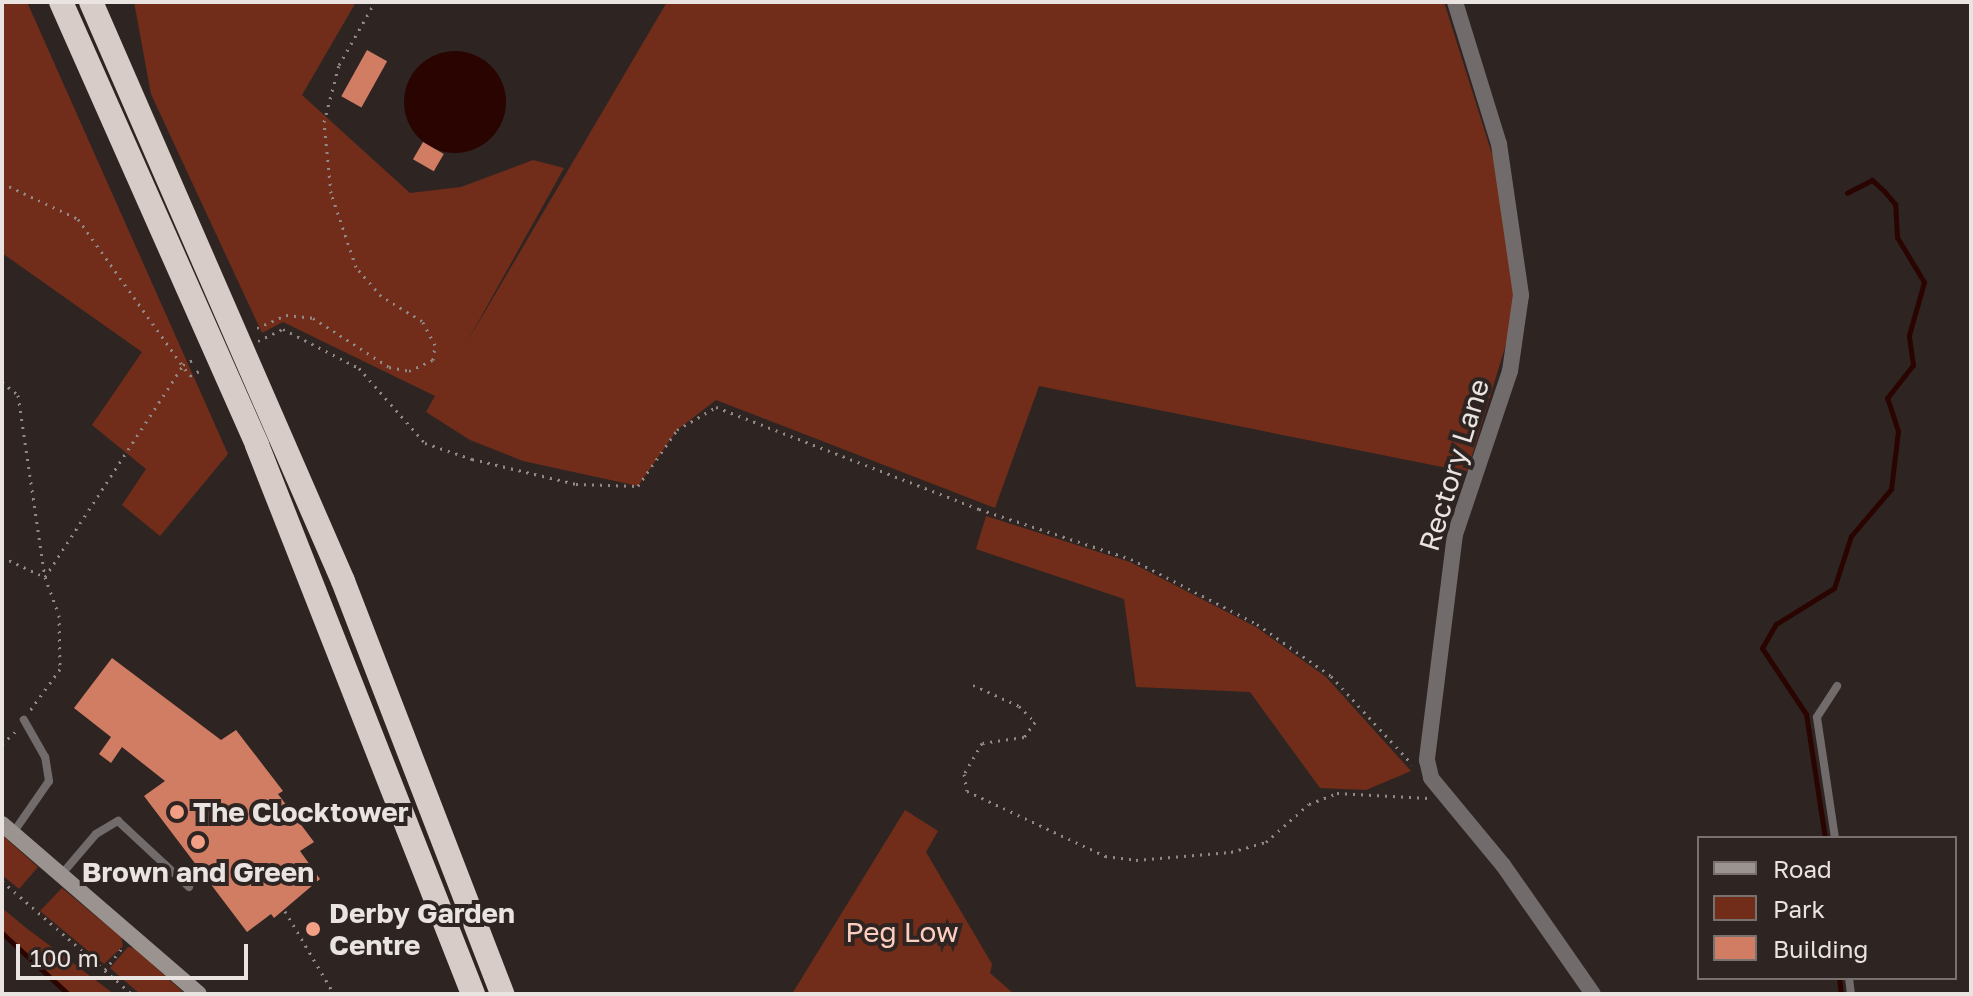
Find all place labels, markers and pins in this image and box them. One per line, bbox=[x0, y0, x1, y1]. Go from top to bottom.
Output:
place label: The Clocktower bbox=[193, 795, 409, 829]
marker: The Clocktower bbox=[168, 803, 186, 821]
marker: Brown and Green bbox=[189, 833, 207, 851]
place label: Brown and Green bbox=[82, 855, 314, 889]
place label: Derby Garden Centre bbox=[329, 896, 515, 962]
marker: Derby Garden Centre bbox=[304, 920, 322, 938]

